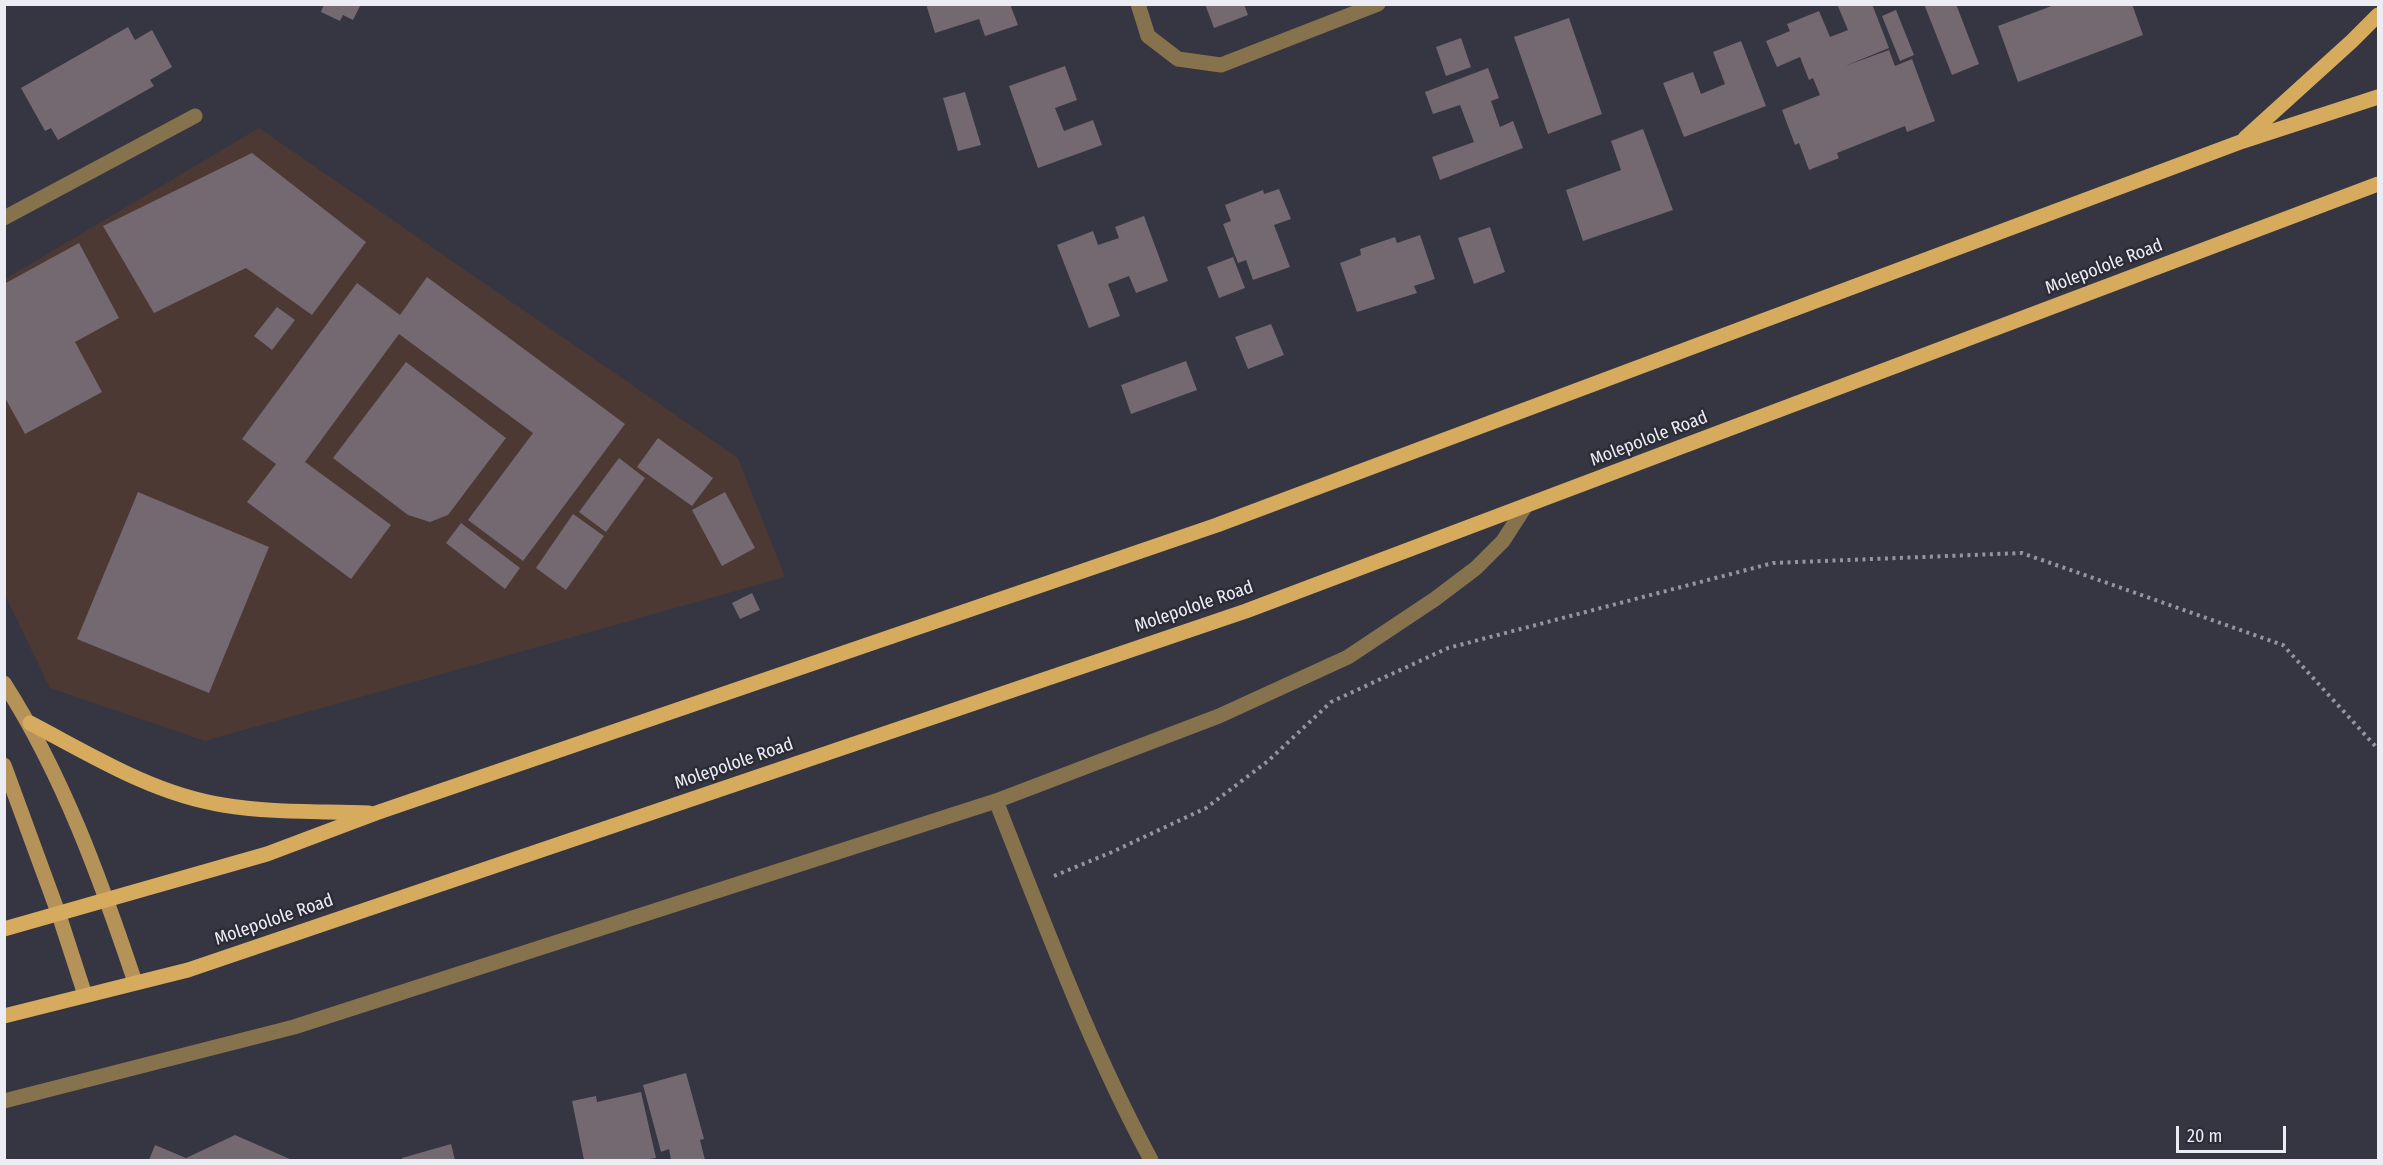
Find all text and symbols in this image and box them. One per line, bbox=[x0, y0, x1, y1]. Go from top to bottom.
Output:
street label: Molepolole Road bbox=[2042, 235, 2166, 299]
street label: Molepolole Road bbox=[1587, 407, 1711, 471]
street label: Molepolole Road bbox=[1132, 577, 1256, 637]
street label: Molepolole Road bbox=[672, 734, 796, 794]
street label: Molepolole Road bbox=[212, 890, 336, 950]
scale bar bbox=[2179, 1114, 2288, 1152]
text: 20 m bbox=[2187, 1125, 2222, 1147]

